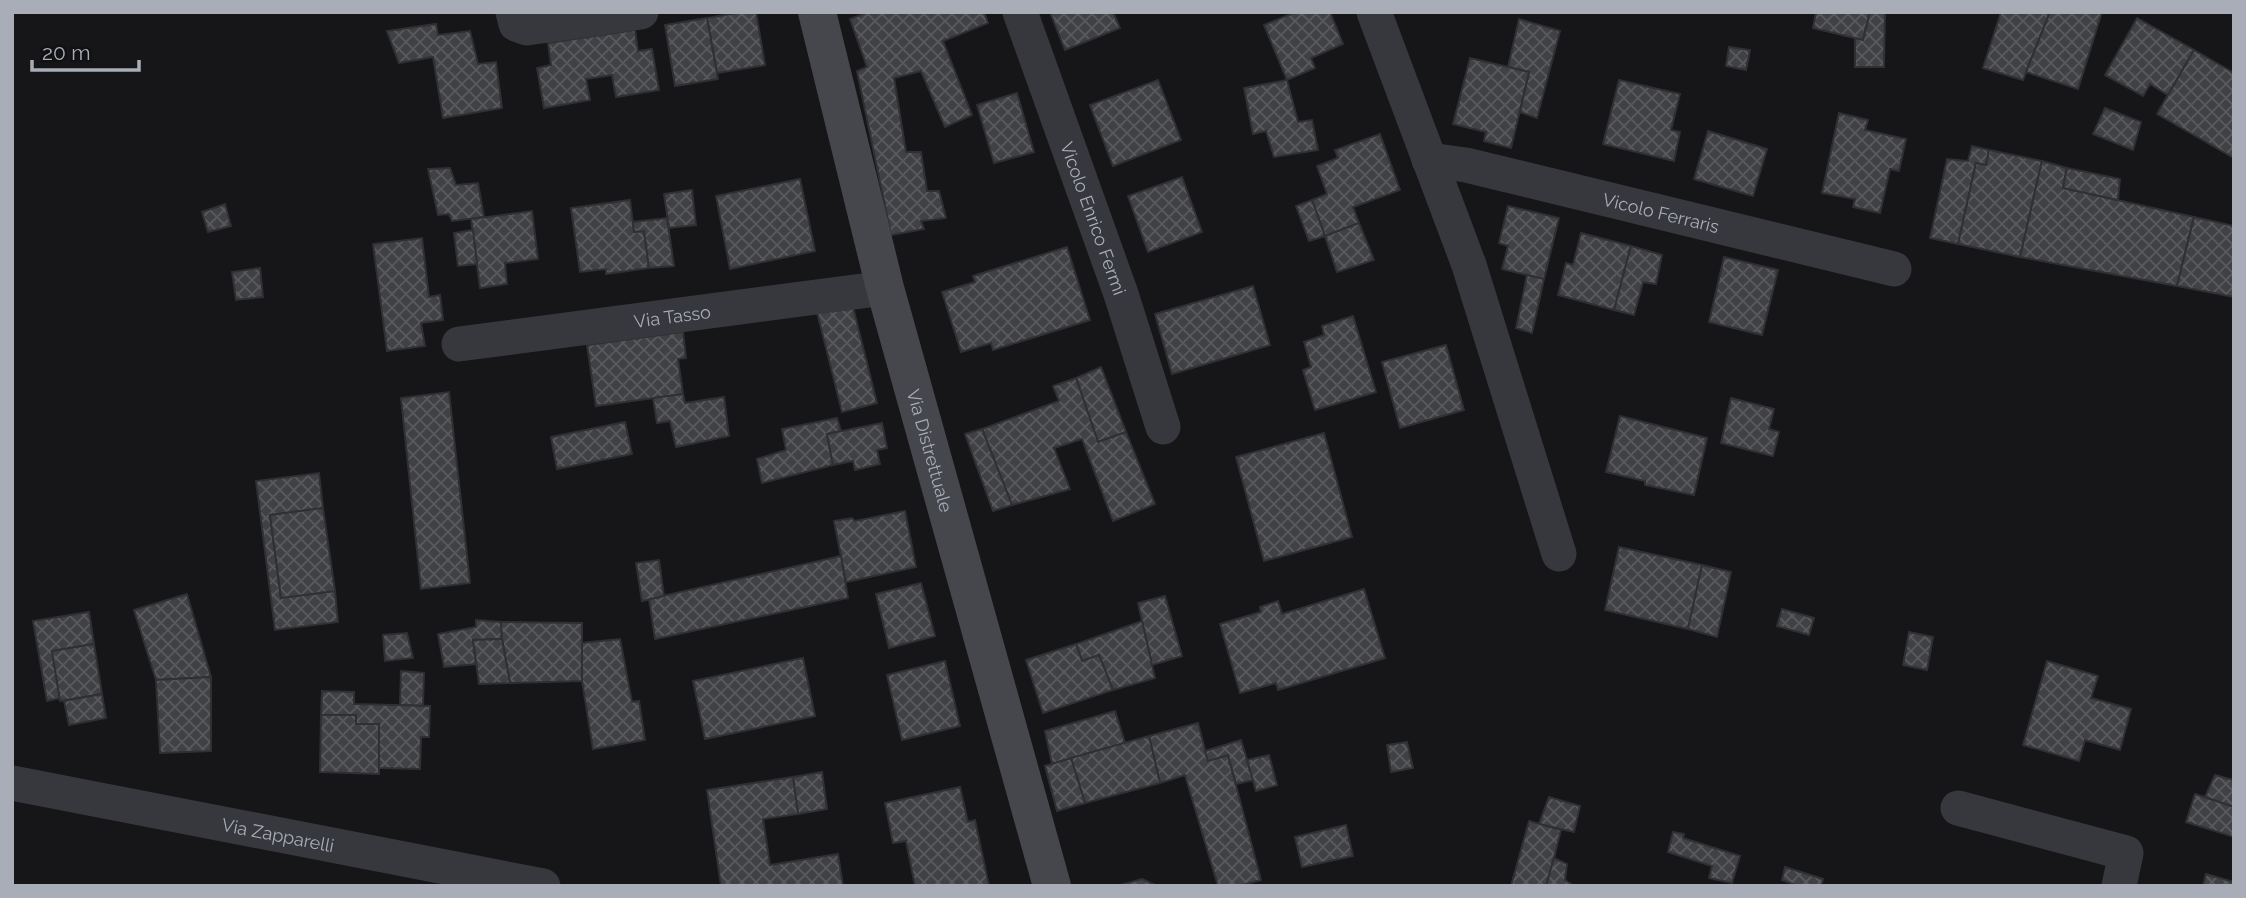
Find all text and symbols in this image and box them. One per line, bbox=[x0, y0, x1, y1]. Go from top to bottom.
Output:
scale bar bbox=[32, 28, 138, 72]
text: 20 m bbox=[42, 40, 90, 65]
street label: Vicolo Enrico Fermi bbox=[1057, 139, 1131, 298]
street label: Vicolo Ferraris bbox=[1601, 188, 1722, 237]
street label: Via Tasso bbox=[633, 301, 712, 331]
street label: Via Distrettuale bbox=[903, 387, 958, 515]
street label: Via Zapparelli bbox=[220, 813, 336, 856]

